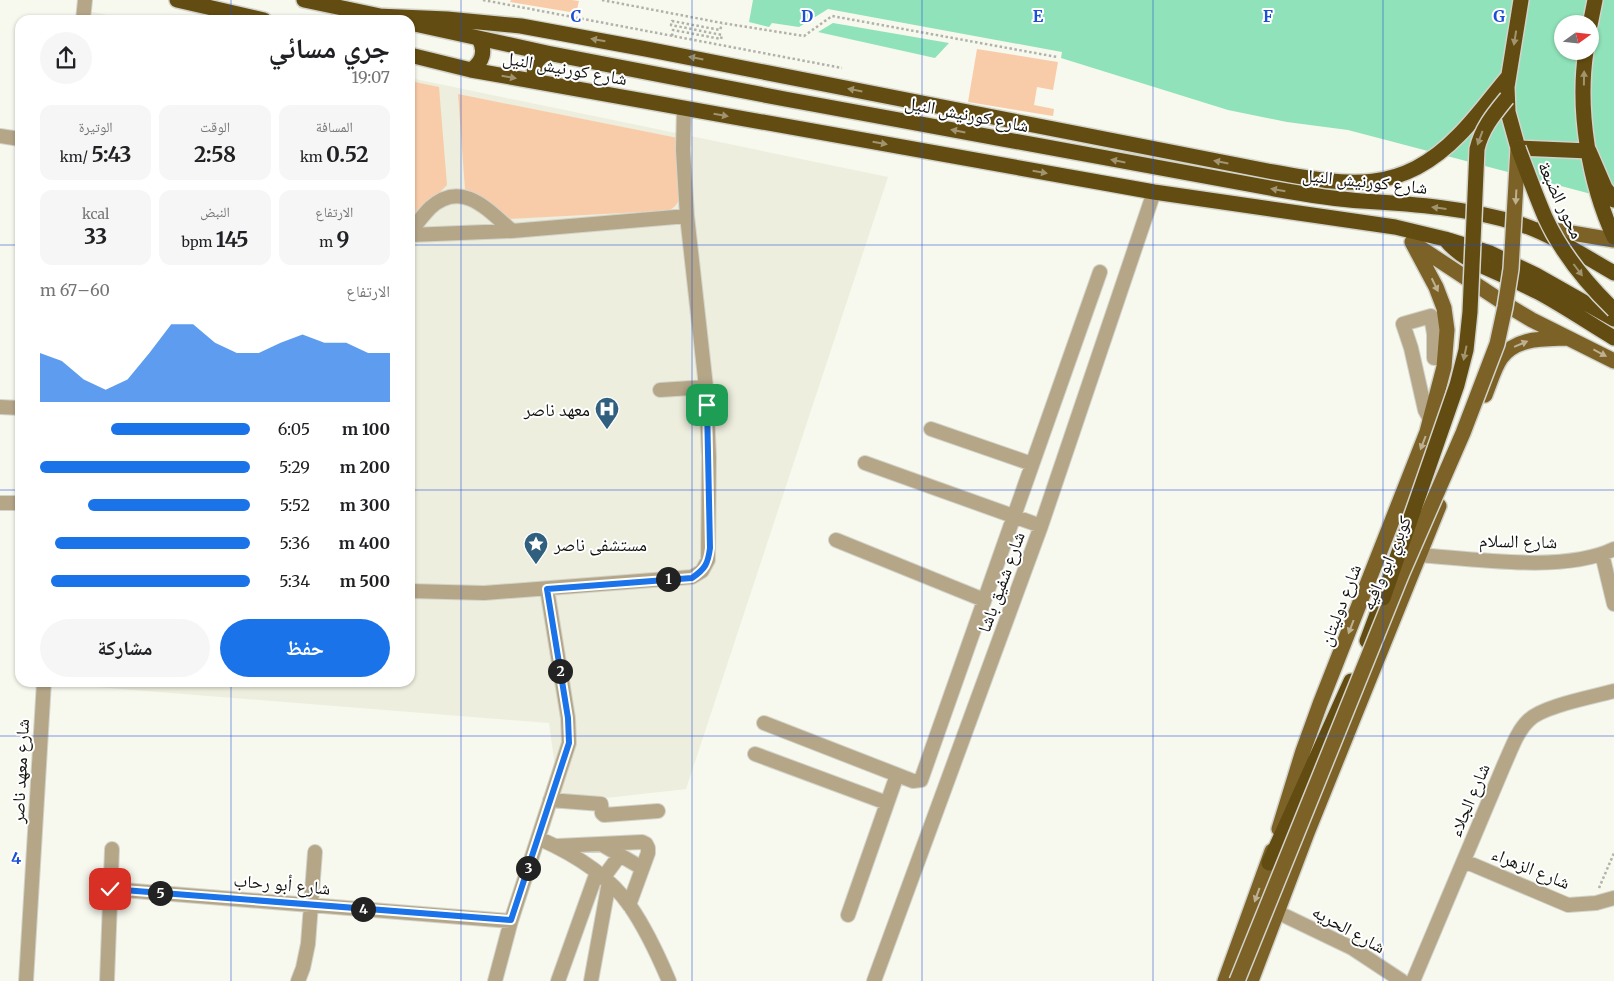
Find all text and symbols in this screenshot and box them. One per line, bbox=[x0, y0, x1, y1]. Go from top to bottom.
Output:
text: C bbox=[571, 6, 581, 26]
text: D bbox=[801, 6, 813, 26]
text: E bbox=[1033, 6, 1044, 26]
text: F bbox=[1263, 6, 1273, 26]
text: G bbox=[1493, 6, 1505, 26]
north arrow bbox=[1554, 15, 1599, 60]
map controls bbox=[1554, 15, 1599, 60]
text: جري مسائي bbox=[268, 30, 390, 66]
one-way arrow bbox=[1510, 31, 1518, 47]
button: share bbox=[40, 32, 92, 84]
one-way arrow bbox=[590, 36, 606, 44]
street label: شارع كورنيش النيل bbox=[501, 46, 629, 90]
one-way arrow bbox=[687, 54, 703, 62]
text: 19:07 bbox=[351, 67, 390, 87]
one-way arrow bbox=[1580, 70, 1588, 86]
one-way arrow bbox=[501, 73, 516, 81]
one-way arrow bbox=[848, 86, 863, 94]
street label: شارع كورنيش النيل bbox=[903, 91, 1031, 137]
one-way arrow bbox=[713, 111, 729, 119]
text: الوتيرة bbox=[79, 118, 113, 136]
text: الوقت bbox=[200, 118, 230, 136]
text: المسافة bbox=[316, 118, 353, 136]
one-way arrow bbox=[950, 127, 966, 135]
one-way arrow bbox=[1476, 131, 1484, 146]
one-way arrow bbox=[873, 140, 889, 148]
text: 5:43 bbox=[91, 141, 132, 168]
text: 2:58 bbox=[194, 141, 236, 168]
text: 0.52 bbox=[326, 141, 369, 168]
text: /km bbox=[60, 148, 91, 166]
text: km bbox=[300, 148, 326, 166]
one-way arrow bbox=[1110, 156, 1126, 164]
one-way arrow bbox=[1213, 158, 1228, 166]
street label: محور الضبعة bbox=[1533, 158, 1589, 242]
street label: شارع كورنيش النيل bbox=[1301, 163, 1429, 199]
one-way arrow bbox=[1033, 168, 1049, 176]
one-way arrow bbox=[1270, 186, 1286, 194]
one-way arrow bbox=[1511, 189, 1519, 205]
text: النبض bbox=[200, 203, 230, 221]
text: الارتفاع bbox=[315, 203, 353, 221]
one-way arrow bbox=[1431, 203, 1447, 211]
text: kcal bbox=[82, 205, 109, 223]
text: 33 bbox=[84, 223, 107, 250]
text: 145 bbox=[216, 226, 249, 253]
text: 9 bbox=[336, 226, 349, 253]
text: bpm bbox=[182, 233, 216, 251]
text: m bbox=[319, 233, 336, 251]
one-way arrow bbox=[1572, 263, 1583, 276]
one-way arrow bbox=[1431, 278, 1439, 292]
text: 60–67 m bbox=[40, 280, 110, 300]
text: الارتفاع bbox=[346, 281, 390, 301]
one-way arrow bbox=[1514, 339, 1528, 347]
one-way arrow bbox=[1461, 346, 1469, 361]
one-way arrow bbox=[1592, 349, 1607, 357]
pin bbox=[686, 384, 728, 426]
icon: arrive bbox=[693, 391, 721, 419]
hospital icon: معهد ناصر bbox=[594, 396, 620, 430]
place label: معهد ناصر bbox=[523, 398, 590, 421]
text: 6:05 bbox=[278, 419, 310, 439]
text: 100 m bbox=[342, 419, 390, 439]
one-way arrow bbox=[1419, 435, 1426, 450]
text: 5:29 bbox=[279, 457, 310, 477]
text: 200 m bbox=[340, 457, 390, 477]
text: 5:52 bbox=[280, 495, 310, 515]
text: 300 m bbox=[340, 495, 390, 515]
street label: كوبري ابو وافيه bbox=[1356, 512, 1420, 615]
street label: شارع شفيق باشا bbox=[972, 528, 1030, 636]
street label: شارع السلام bbox=[1479, 529, 1557, 554]
place icon: مستشفى ناصر bbox=[523, 531, 549, 565]
text: 5:36 bbox=[279, 533, 310, 553]
text: 400 m bbox=[339, 533, 390, 553]
place label: مستشفى ناصر bbox=[553, 533, 647, 556]
street label: شارع دوليتان bbox=[1314, 561, 1366, 649]
pin: 1 bbox=[656, 566, 680, 592]
text: 1 bbox=[665, 570, 672, 588]
text: 5:34 bbox=[279, 571, 310, 591]
text: 500 m bbox=[340, 571, 390, 591]
button: مشاركة bbox=[40, 619, 210, 677]
button: حفظ bbox=[220, 619, 390, 677]
one-way arrow bbox=[1347, 619, 1354, 634]
pin: 2 bbox=[548, 658, 572, 684]
text: 2 bbox=[556, 662, 565, 680]
street label: شارع معهد ناصر bbox=[6, 718, 34, 825]
street label: شارع الجلاء bbox=[1443, 760, 1495, 840]
street label: شارع الزهراء bbox=[1488, 842, 1574, 894]
text: 4 bbox=[11, 848, 21, 868]
pin: 3 bbox=[516, 856, 540, 880]
text: 3 bbox=[524, 859, 533, 877]
pin bbox=[89, 868, 131, 910]
street label: شارع أبو رحاب bbox=[233, 868, 331, 900]
icon: check bbox=[96, 875, 124, 903]
pin: 5 bbox=[148, 880, 172, 906]
text: 5 bbox=[156, 884, 165, 902]
one-way arrow bbox=[1253, 888, 1260, 903]
pin: 4 bbox=[350, 896, 376, 922]
text: 4 bbox=[359, 900, 368, 918]
street label: شارع الحريه bbox=[1308, 900, 1390, 958]

